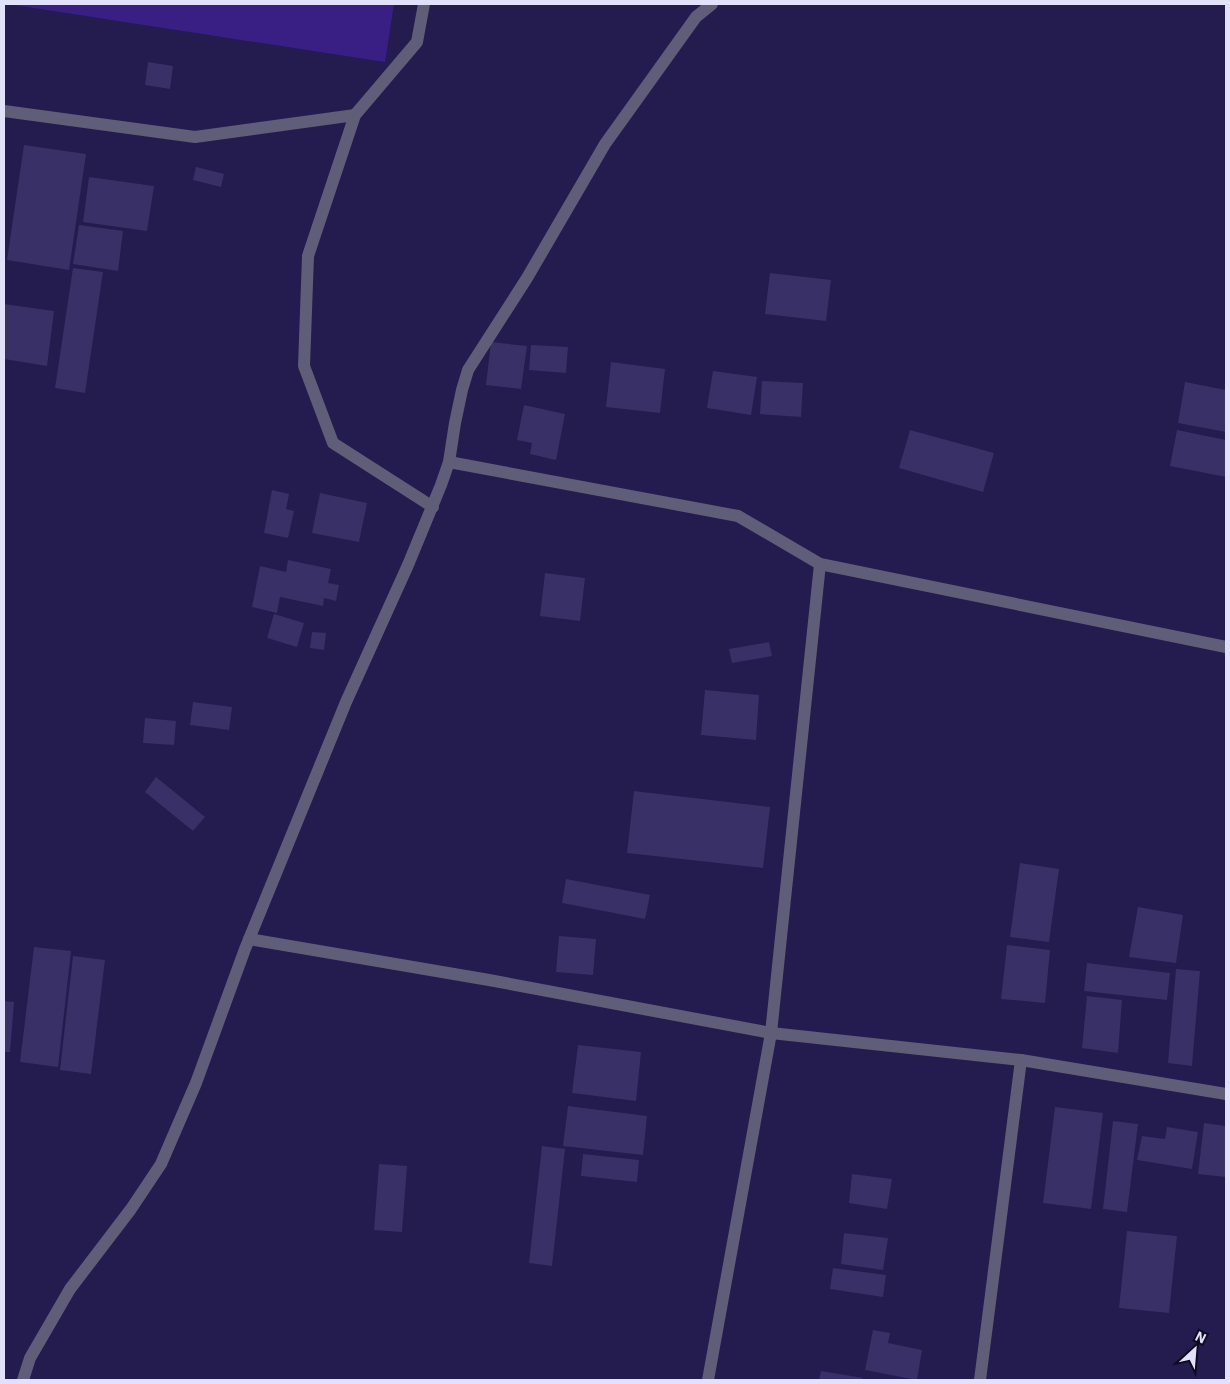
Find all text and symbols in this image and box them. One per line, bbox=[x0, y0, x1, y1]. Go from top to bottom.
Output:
north arrow bbox=[1170, 1324, 1220, 1374]
text: N bbox=[1192, 1327, 1209, 1348]

